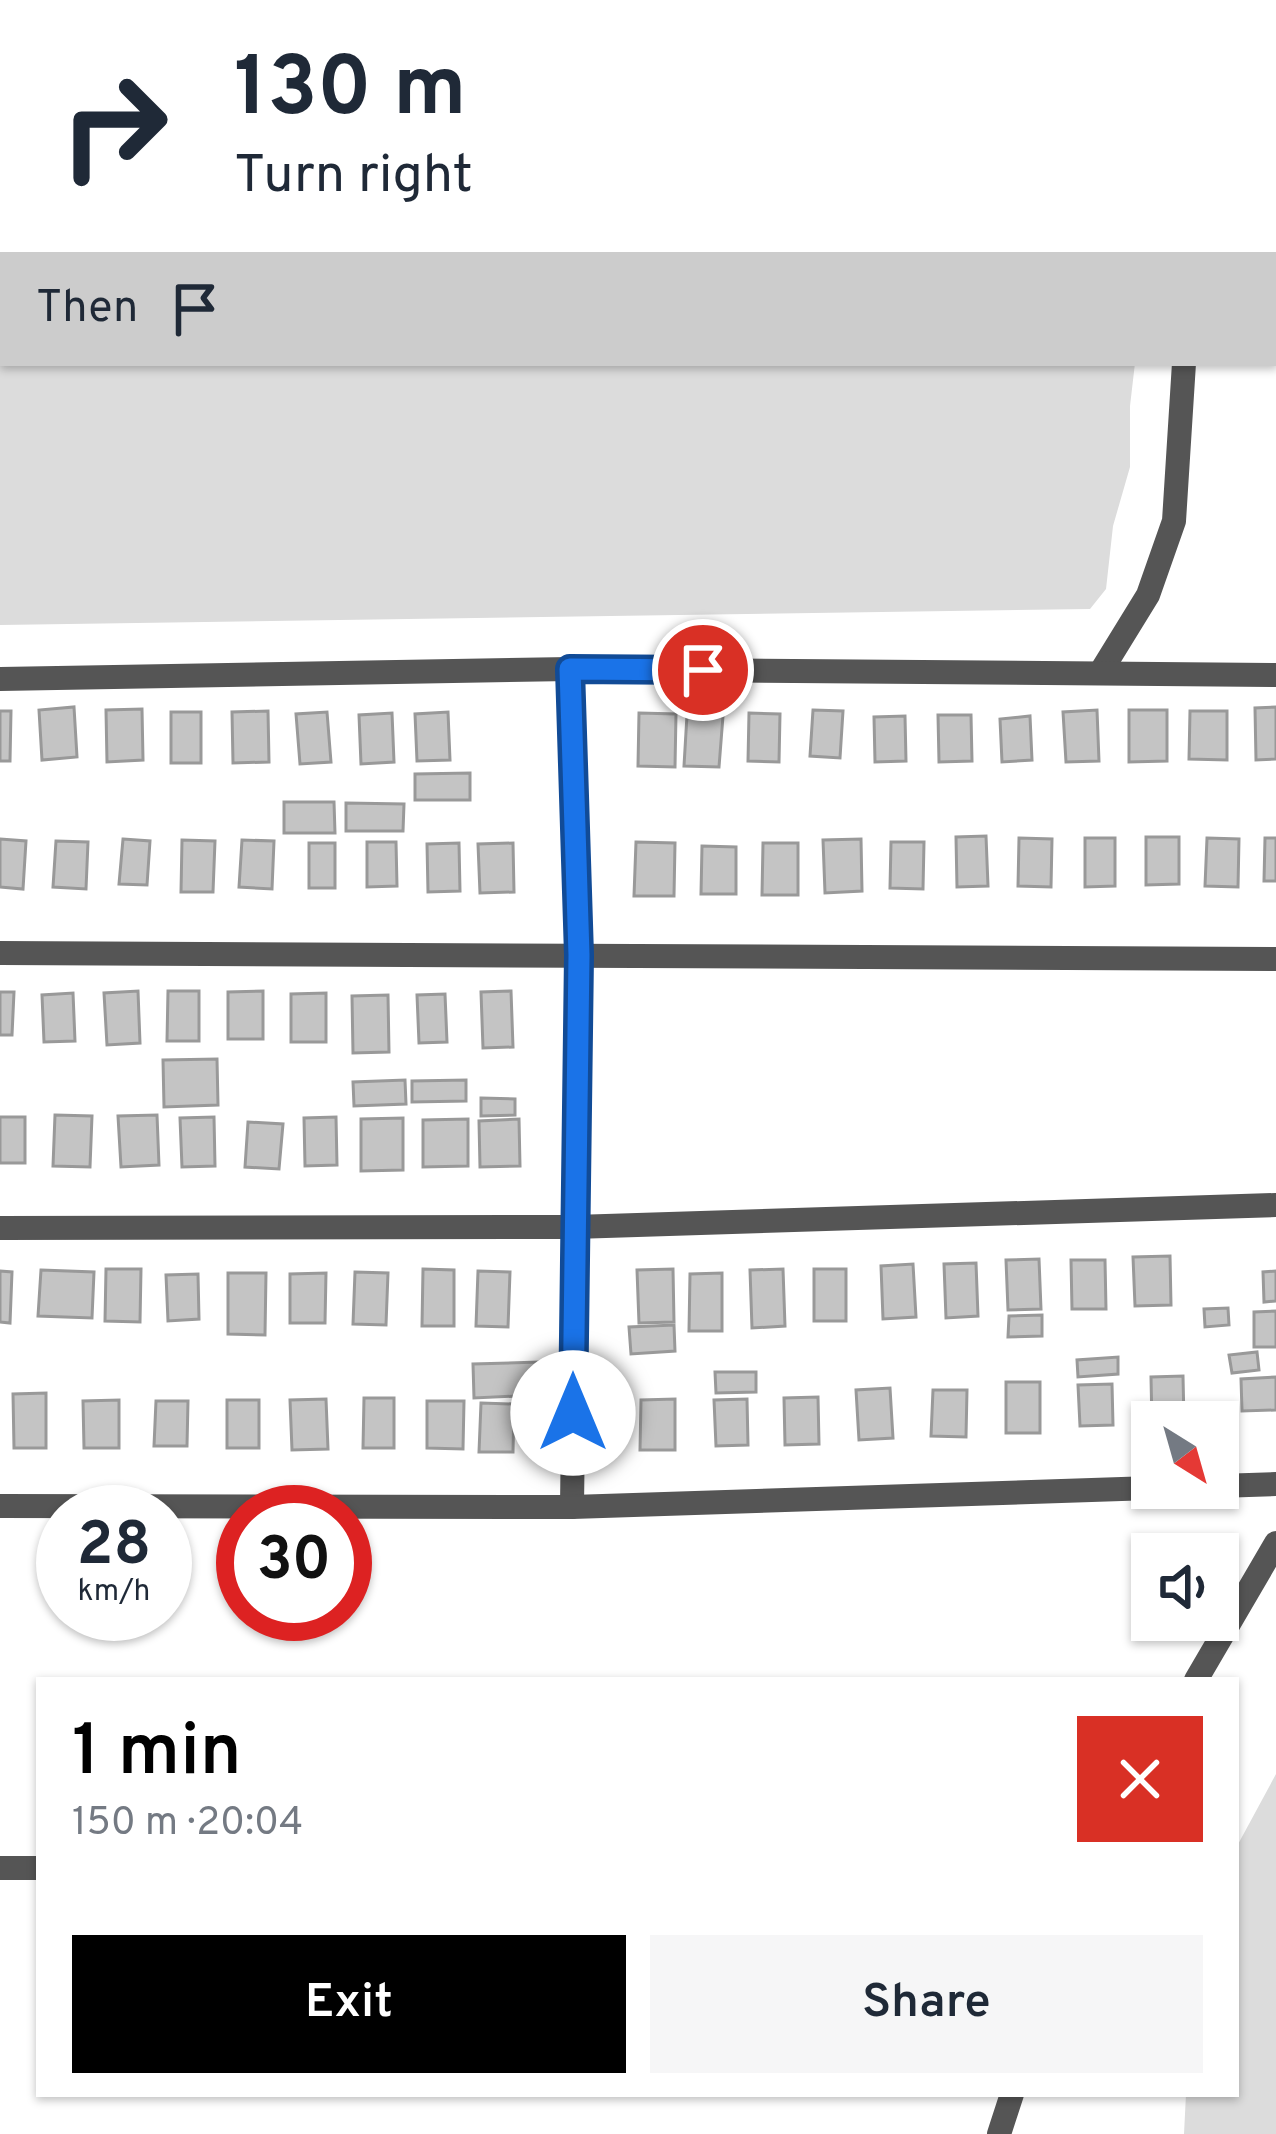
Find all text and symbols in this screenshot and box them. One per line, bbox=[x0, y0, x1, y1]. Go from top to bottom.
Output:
text: 130 m bbox=[234, 39, 466, 145]
icon: right bbox=[36, 48, 192, 204]
text: Turn right bbox=[234, 143, 473, 212]
icon: arrive bbox=[162, 276, 228, 342]
text: Then bbox=[36, 281, 138, 338]
pin bbox=[652, 619, 754, 721]
icon: arrive bbox=[670, 637, 736, 703]
position arrow bbox=[510, 1350, 636, 1476]
north arrow bbox=[1131, 1401, 1239, 1509]
map controls bbox=[1131, 1401, 1239, 1641]
speed limit sign: 30 bbox=[216, 1485, 372, 1641]
text: 28 bbox=[77, 1510, 151, 1586]
button: sound bbox=[1131, 1533, 1239, 1641]
text: km/h bbox=[78, 1574, 150, 1611]
text: 1 min bbox=[72, 1709, 242, 1801]
button: close bbox=[1077, 1716, 1203, 1842]
text: 150 m · 20:04 bbox=[72, 1800, 303, 1849]
button: Exit bbox=[72, 1935, 626, 2073]
button: Share bbox=[650, 1935, 1203, 2073]

